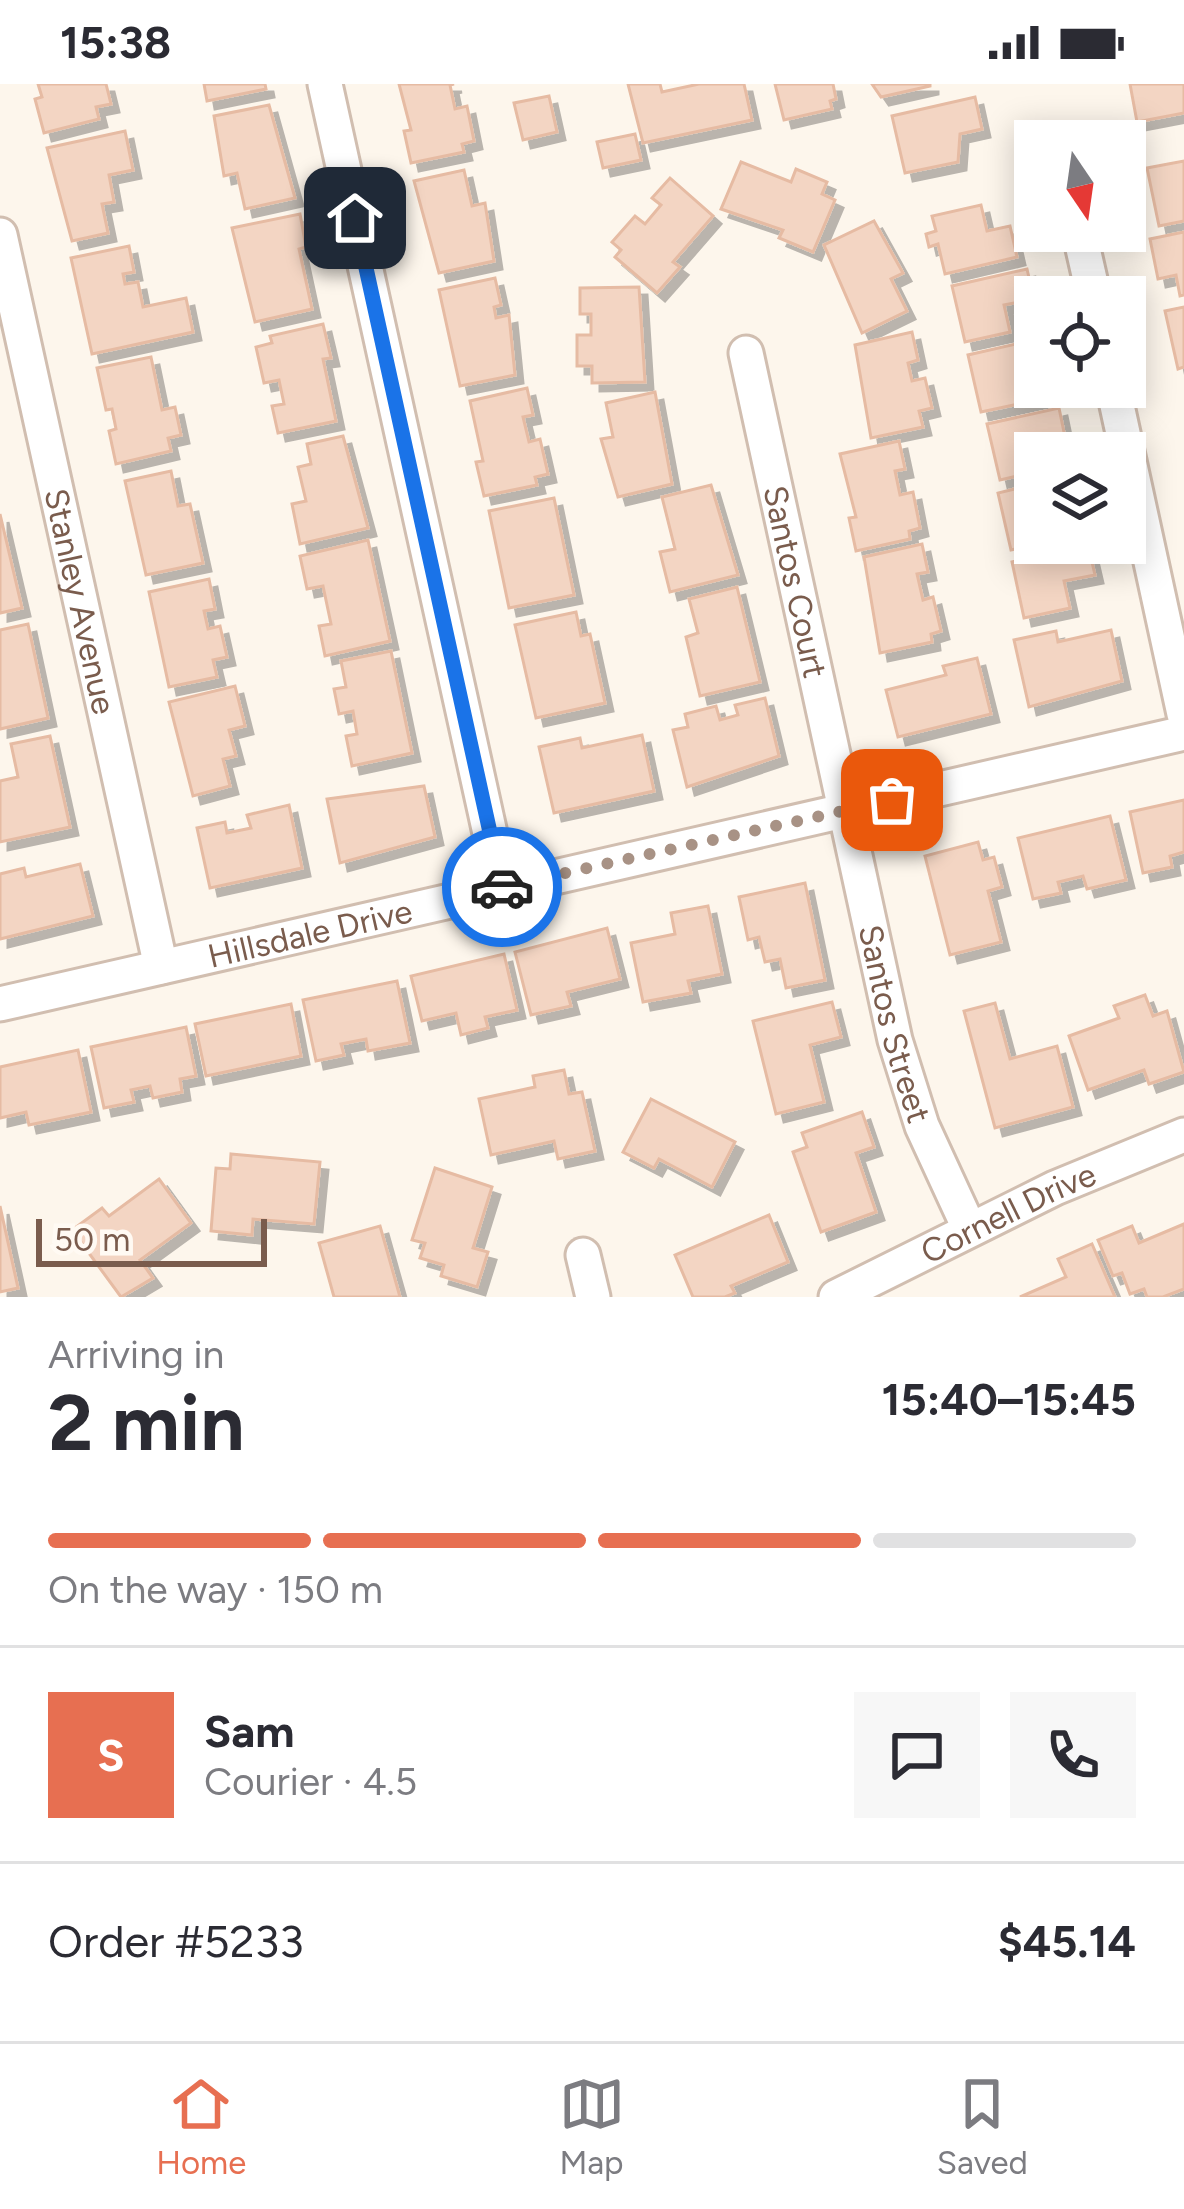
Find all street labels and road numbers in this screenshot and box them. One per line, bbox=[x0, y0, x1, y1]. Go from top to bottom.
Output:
street label: Santos Court bbox=[755, 482, 835, 682]
street label: Stanley Avenue bbox=[36, 485, 124, 718]
street label: Hillsdale Drive bbox=[204, 891, 416, 976]
street label: Santos Street bbox=[851, 921, 939, 1128]
street label: Cornell Drive bbox=[915, 1154, 1102, 1272]

